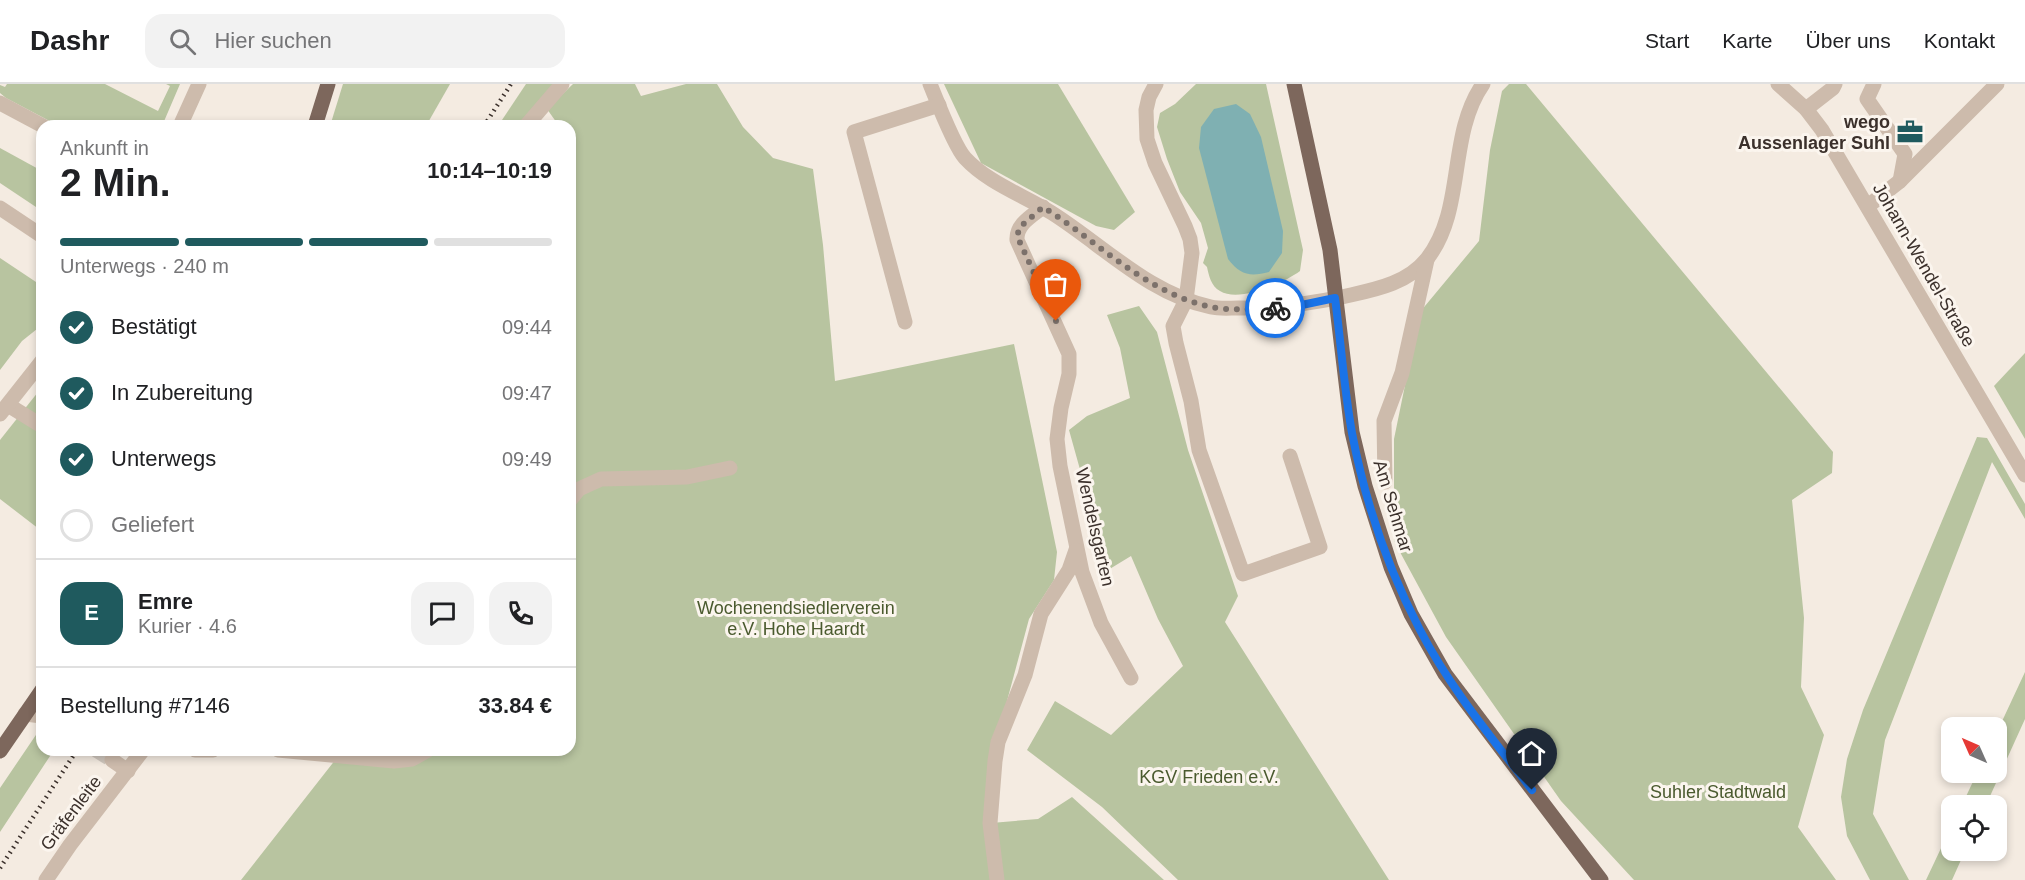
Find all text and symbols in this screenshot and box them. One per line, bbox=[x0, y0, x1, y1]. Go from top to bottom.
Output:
search box bbox=[145, 14, 565, 68]
text: Dashr bbox=[30, 25, 109, 56]
icon: search bbox=[166, 25, 199, 58]
text: Hier suchen bbox=[214, 28, 332, 53]
text: Start bbox=[1645, 29, 1689, 52]
text: Karte bbox=[1722, 29, 1773, 52]
text: Über uns bbox=[1806, 29, 1891, 52]
text: Kontakt bbox=[1924, 29, 1995, 52]
place label: wego Aussenlager Suhl bbox=[1738, 112, 1890, 153]
office icon: wego Aussenlager Suhl bbox=[1895, 117, 1925, 147]
text: Ankunft in bbox=[60, 137, 149, 159]
text: 10:14–10:19 bbox=[427, 158, 552, 183]
text: 2 Min. bbox=[60, 161, 171, 204]
street label: Johann-Wendel-Straße bbox=[1869, 180, 1979, 350]
text: Unterwegs · 240 m bbox=[60, 255, 229, 277]
pin bbox=[1030, 259, 1081, 321]
icon: bag bbox=[1039, 268, 1072, 301]
courier bbox=[1245, 278, 1305, 338]
icon: bike bbox=[1259, 292, 1292, 325]
icon: check bbox=[60, 311, 93, 344]
text: Bestätigt bbox=[111, 314, 197, 339]
text: 09:44 bbox=[502, 316, 552, 338]
icon: check bbox=[60, 377, 93, 410]
text: In Zubereitung bbox=[111, 380, 253, 405]
text: 09:47 bbox=[502, 382, 552, 404]
icon: check bbox=[60, 443, 93, 476]
text: Unterwegs bbox=[111, 446, 216, 471]
text: 09:49 bbox=[502, 448, 552, 470]
street label: Am Sehmar bbox=[1370, 458, 1416, 554]
street label: Wendelsgarten bbox=[1072, 466, 1118, 588]
text: Geliefert bbox=[111, 512, 194, 537]
button: chat bbox=[411, 582, 474, 645]
button: phone bbox=[489, 582, 552, 645]
text: Emre bbox=[138, 589, 193, 614]
park label: Wochenendsiedlerverein e.V. Hohe Haardt bbox=[697, 598, 895, 639]
text: E bbox=[84, 600, 99, 625]
text: Kurier · 4.6 bbox=[138, 615, 237, 637]
text: Bestellung #7146 bbox=[60, 693, 230, 718]
text: 33.84 € bbox=[479, 693, 552, 718]
north arrow bbox=[1941, 717, 2007, 783]
map controls bbox=[1941, 717, 2007, 861]
pin bbox=[1506, 728, 1557, 790]
icon: home bbox=[1515, 737, 1548, 770]
park label: KGV Frieden e.V. bbox=[1139, 767, 1279, 787]
street label: Gräfenleite bbox=[37, 772, 105, 854]
park label: Suhler Stadtwald bbox=[1650, 782, 1786, 802]
button: locate bbox=[1941, 795, 2007, 861]

